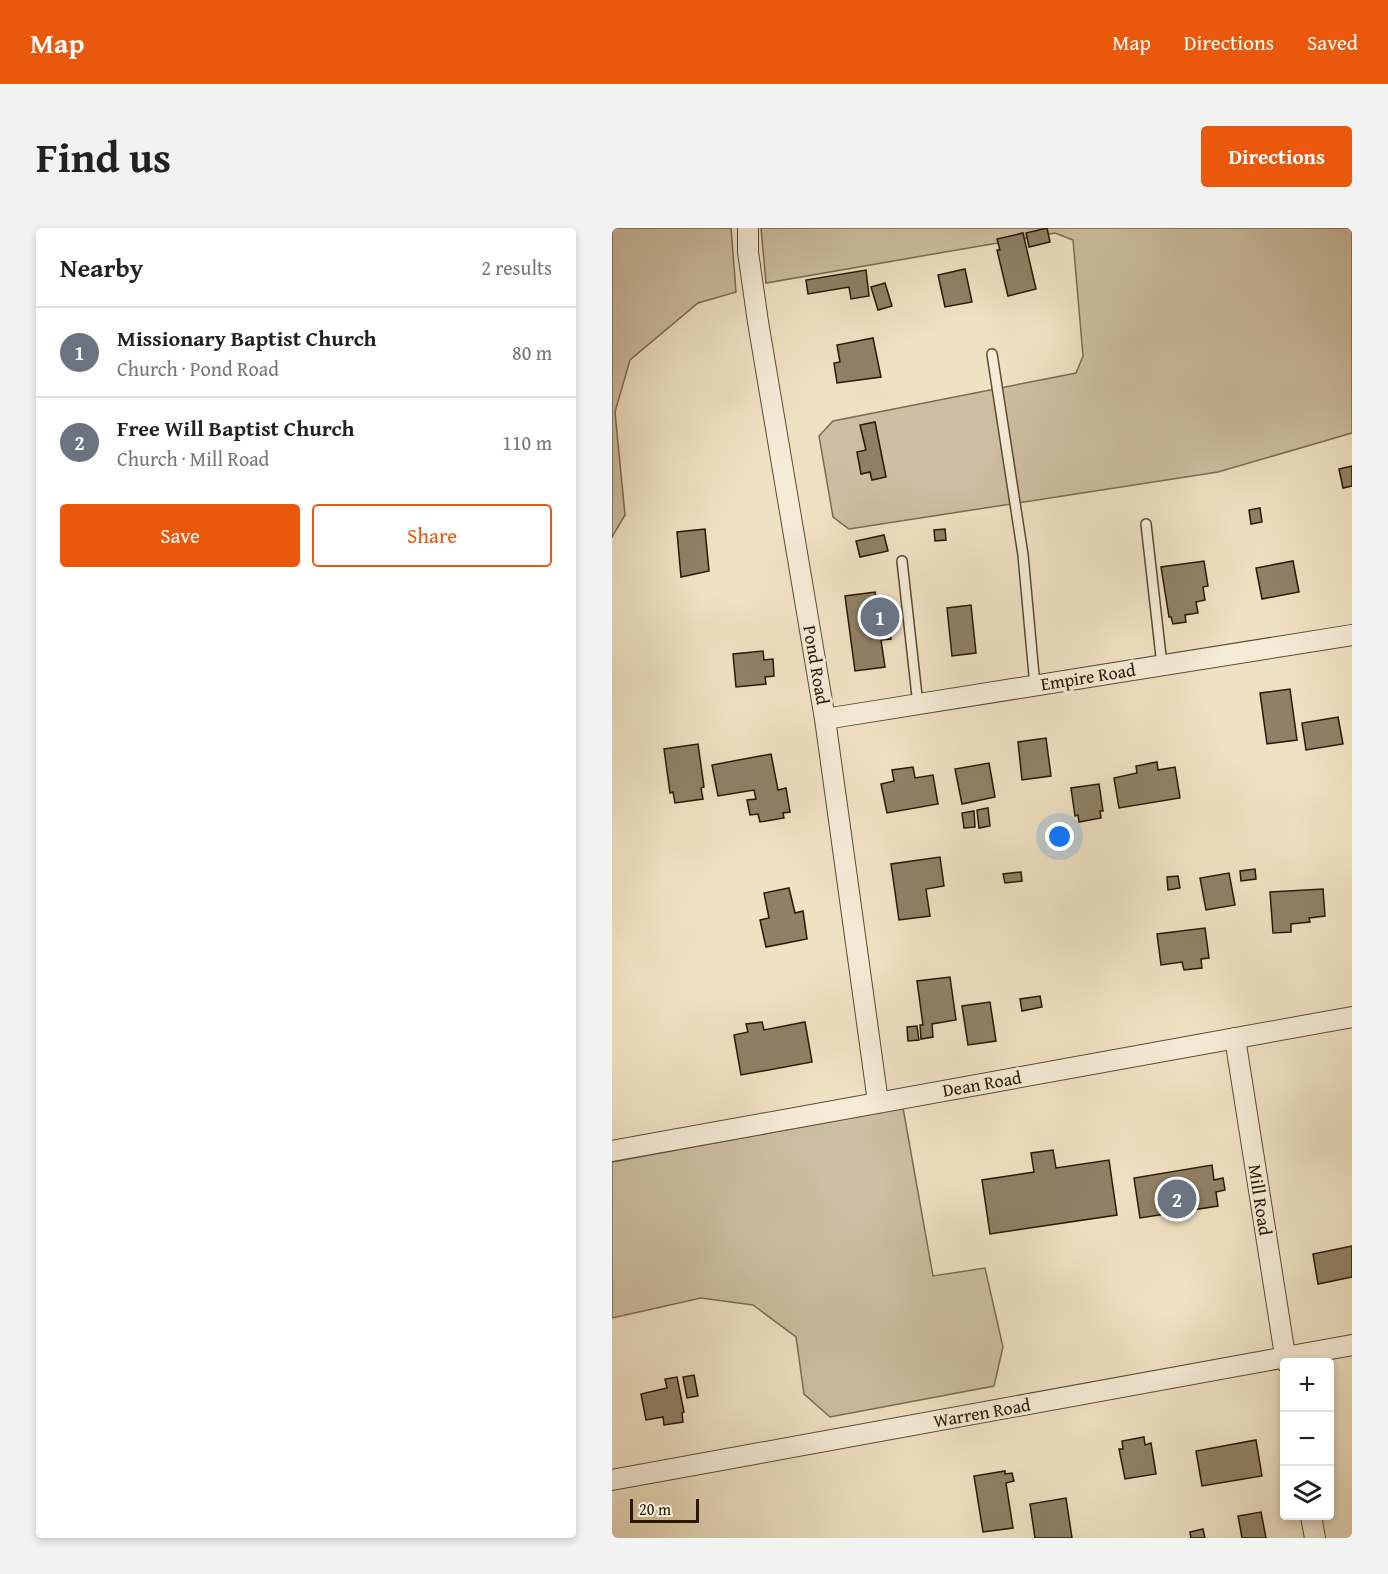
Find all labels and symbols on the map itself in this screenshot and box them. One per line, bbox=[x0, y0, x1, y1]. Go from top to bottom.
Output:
pin: 1 bbox=[860, 594, 900, 640]
street label: Pond Road bbox=[796, 623, 837, 707]
street label: Empire Road bbox=[1039, 656, 1138, 697]
your location bbox=[1045, 822, 1074, 851]
street label: Dean Road bbox=[940, 1063, 1024, 1104]
street label: Mill Road bbox=[1242, 1162, 1279, 1238]
pin: 2 bbox=[1158, 1176, 1196, 1222]
street label: Warren Road bbox=[931, 1391, 1033, 1434]
scale bar bbox=[630, 1496, 699, 1524]

